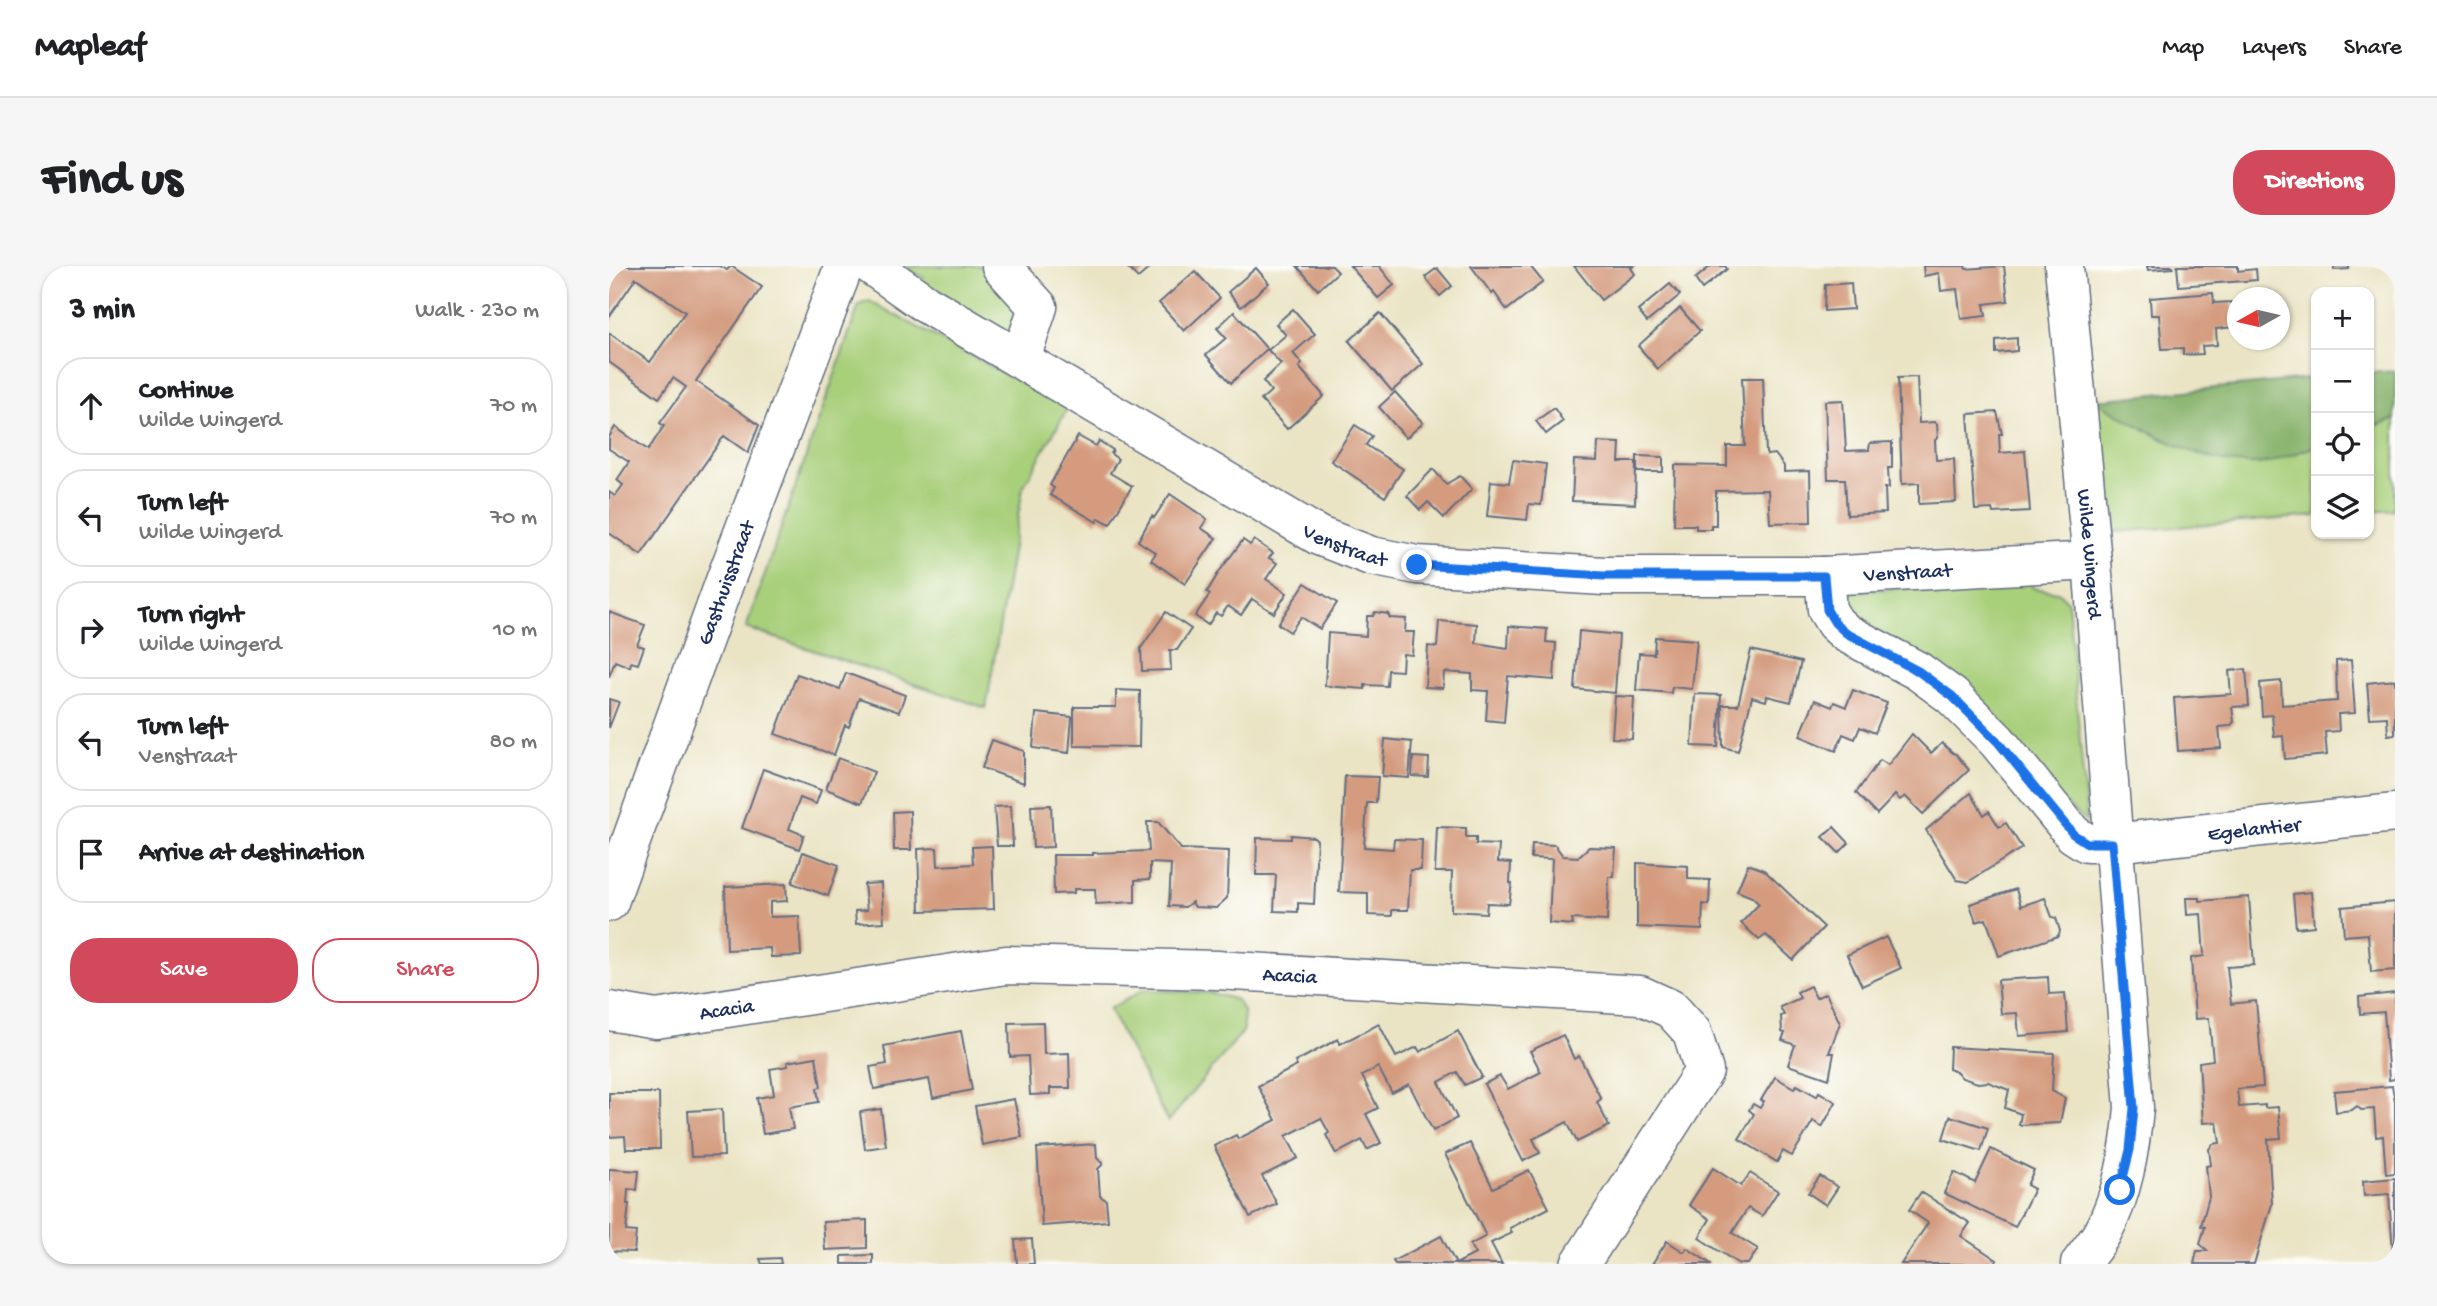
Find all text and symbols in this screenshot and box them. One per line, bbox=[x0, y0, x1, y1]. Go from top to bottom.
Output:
text: Mapleaf bbox=[35, 29, 145, 67]
text: Map bbox=[2162, 34, 2204, 63]
text: Layers bbox=[2242, 34, 2306, 63]
text: Share bbox=[2344, 34, 2402, 63]
button: Directions bbox=[2233, 150, 2395, 215]
text: Find us bbox=[42, 153, 182, 211]
north arrow bbox=[2227, 287, 2290, 350]
map controls bbox=[2311, 287, 2374, 539]
button: + bbox=[2311, 287, 2374, 350]
text: 3 min bbox=[70, 294, 135, 329]
text: Walk · 230 m bbox=[415, 298, 539, 325]
button: − bbox=[2311, 350, 2374, 413]
text: Continue bbox=[139, 377, 233, 408]
icon: ahead bbox=[72, 387, 110, 425]
text: 70 m bbox=[490, 393, 537, 420]
text: Wilde Wingerd bbox=[139, 408, 281, 435]
button: locate bbox=[2311, 413, 2374, 476]
button: layers bbox=[2311, 476, 2374, 539]
street label: Wilde Wingerd bbox=[2069, 488, 2106, 621]
text: Turn left bbox=[139, 489, 227, 520]
icon: left bbox=[72, 499, 110, 537]
text: 70 m bbox=[490, 505, 537, 532]
street label: Gasthuisstraat bbox=[694, 516, 763, 649]
street label: Venstraat bbox=[1296, 519, 1391, 575]
text: Wilde Wingerd bbox=[139, 520, 281, 547]
route end bbox=[1401, 549, 1432, 580]
street label: Venstraat bbox=[1862, 560, 1955, 590]
text: Turn right bbox=[139, 601, 243, 632]
icon: right bbox=[72, 611, 110, 649]
text: 10 m bbox=[493, 617, 537, 644]
text: Wilde Wingerd bbox=[139, 632, 281, 659]
text: Turn left bbox=[139, 713, 227, 744]
icon: left bbox=[72, 723, 110, 761]
text: 80 m bbox=[490, 729, 537, 756]
text: Venstraat bbox=[139, 744, 236, 771]
street label: Egelantier bbox=[2206, 814, 2304, 849]
icon: arrive bbox=[72, 835, 110, 873]
text: Arrive at destination bbox=[139, 839, 364, 870]
button: Save bbox=[70, 938, 298, 1003]
button: Share bbox=[312, 938, 539, 1003]
street label: Acacia bbox=[1262, 964, 1319, 992]
street label: Acacia bbox=[698, 995, 757, 1028]
route start bbox=[2104, 1174, 2135, 1205]

